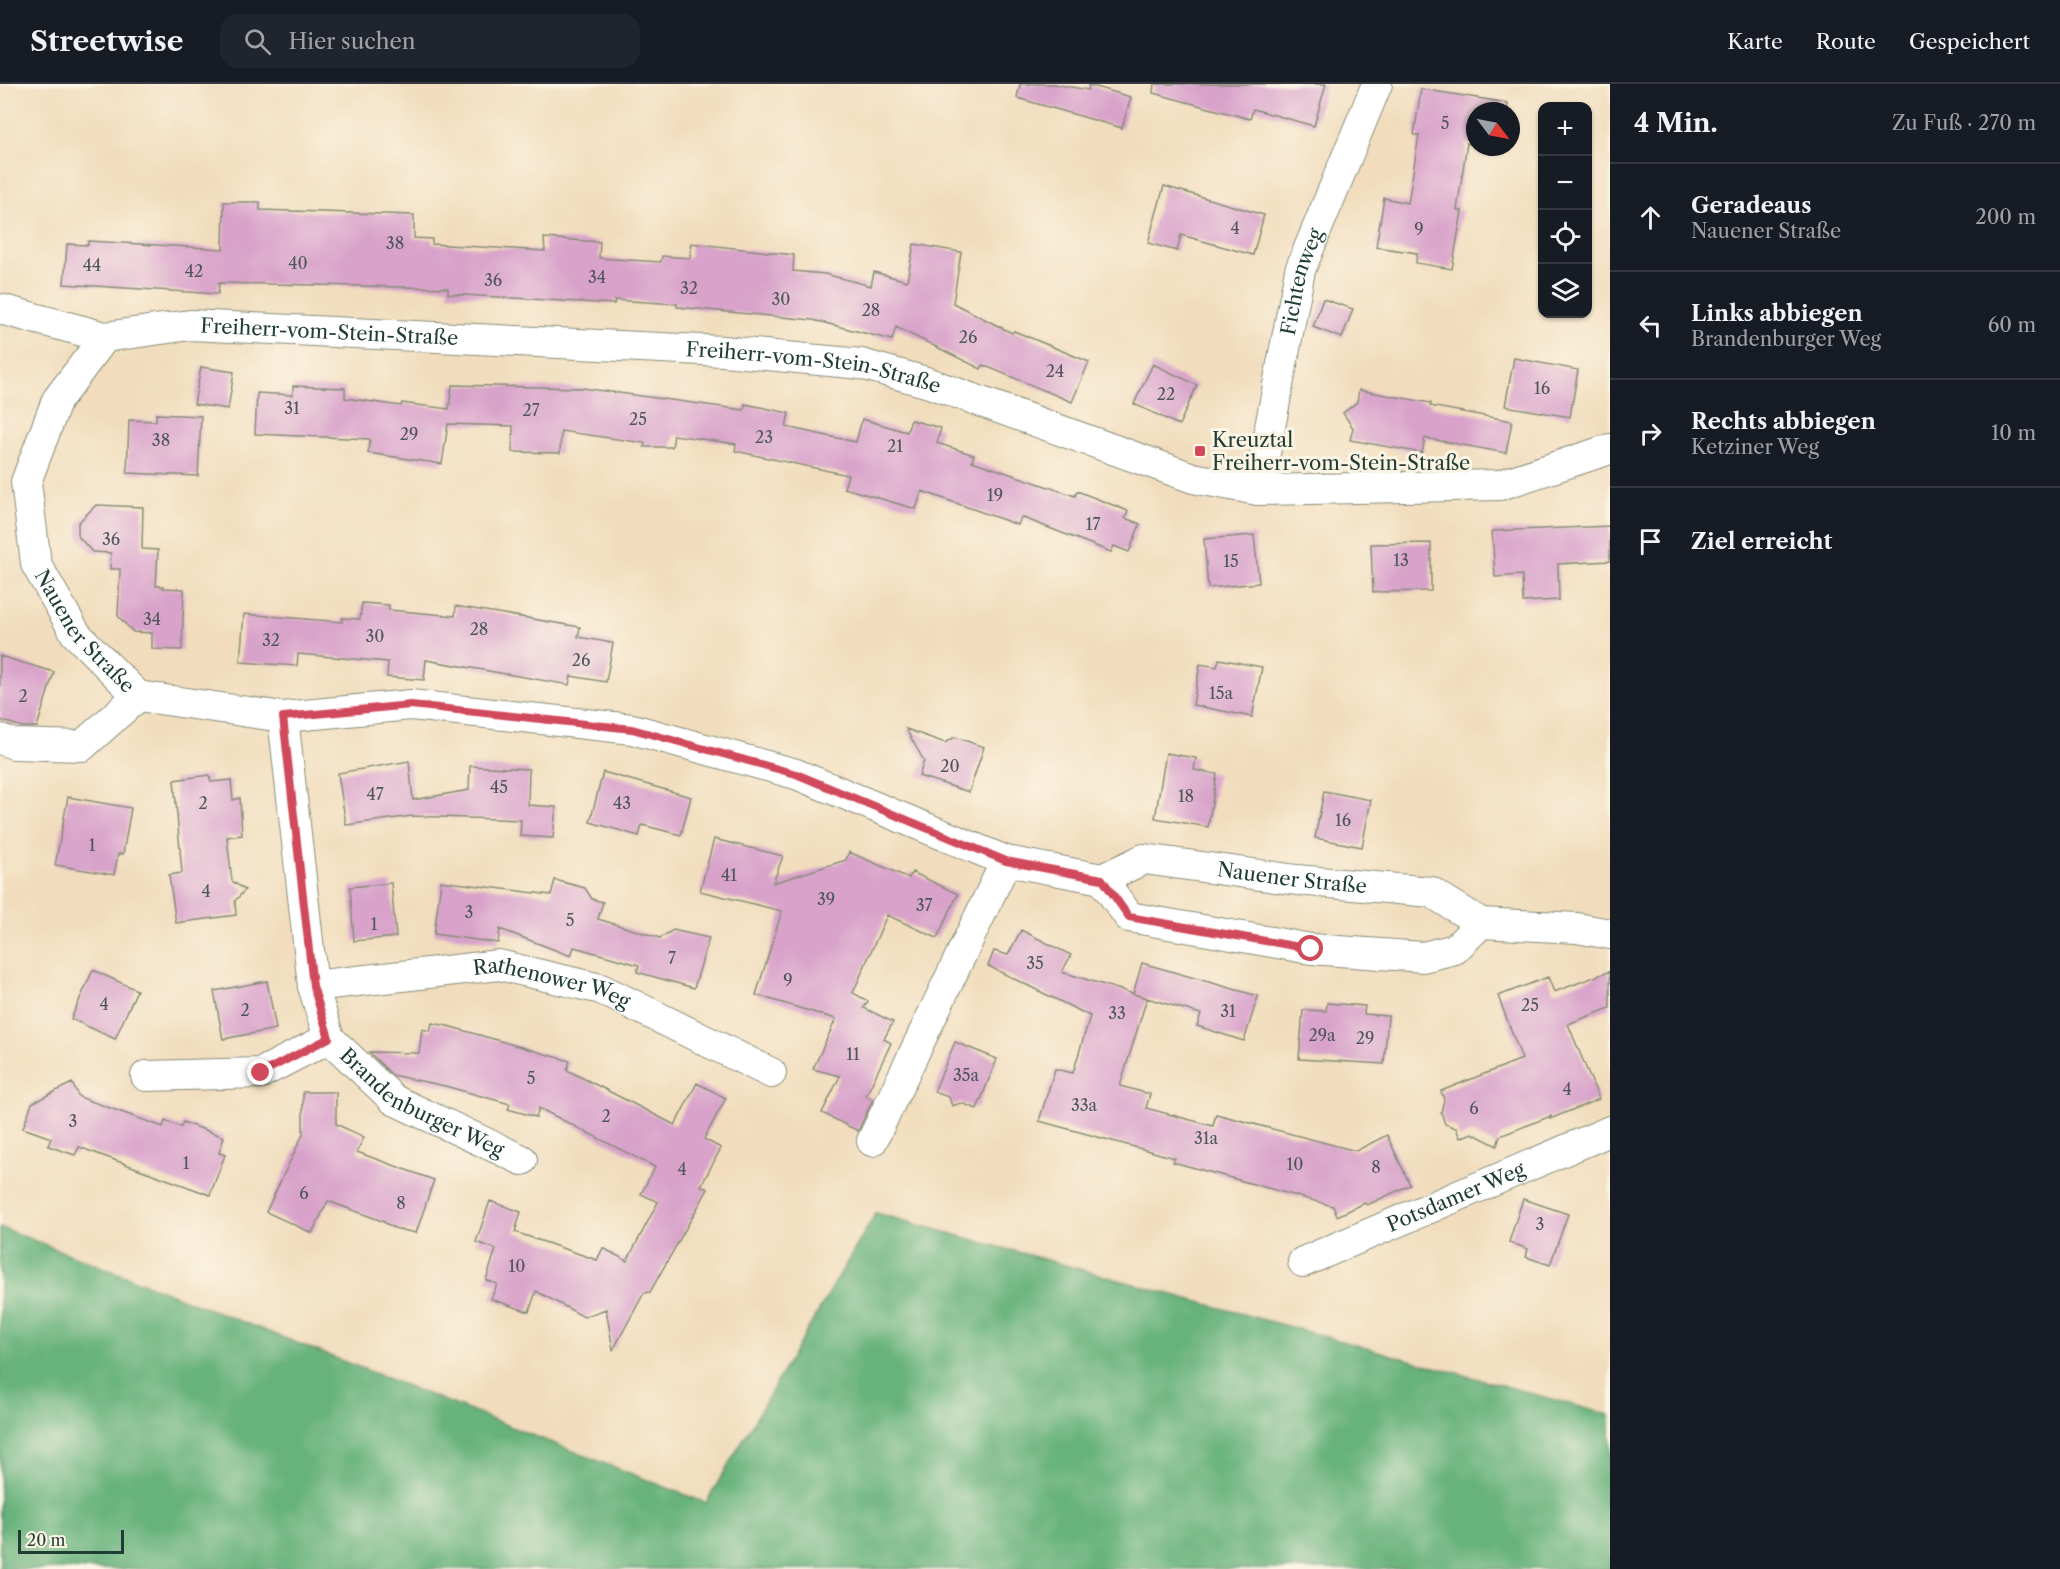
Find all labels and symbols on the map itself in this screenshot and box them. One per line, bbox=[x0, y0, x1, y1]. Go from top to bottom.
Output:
north arrow bbox=[1466, 102, 1520, 156]
house number: 5 bbox=[1441, 113, 1449, 133]
house number: 4 bbox=[1230, 218, 1240, 238]
house number: 9 bbox=[1414, 219, 1424, 239]
street label: Fichtenweg bbox=[1276, 224, 1328, 337]
house number: 38 bbox=[386, 233, 404, 253]
house number: 40 bbox=[288, 253, 308, 273]
house number: 44 bbox=[83, 255, 101, 275]
house number: 42 bbox=[185, 261, 203, 281]
house number: 34 bbox=[588, 267, 606, 287]
house number: 36 bbox=[484, 270, 502, 290]
house number: 32 bbox=[680, 278, 698, 298]
house number: 30 bbox=[772, 289, 790, 309]
house number: 28 bbox=[862, 300, 880, 320]
street label: Freiherr-vom-Stein-Straße bbox=[200, 314, 459, 350]
house number: 26 bbox=[959, 327, 977, 347]
street label: Freiherr-vom-Stein-Straße bbox=[685, 337, 944, 398]
house number: 24 bbox=[1046, 361, 1064, 381]
house number: 16 bbox=[1534, 378, 1550, 398]
house number: 22 bbox=[1157, 384, 1175, 404]
house number: 31 bbox=[284, 398, 300, 418]
house number: 27 bbox=[522, 400, 540, 420]
house number: 25 bbox=[629, 409, 647, 429]
house number: 29 bbox=[400, 424, 418, 444]
house number: 23 bbox=[755, 427, 773, 447]
place label: Kreuztal Freiherr-vom-Stein-Straße bbox=[1212, 428, 1470, 475]
house number: 38 bbox=[152, 430, 170, 450]
house number: 21 bbox=[887, 436, 903, 456]
marker: Kreuztal Freiherr-vom-Stein-Straße bbox=[1193, 444, 1207, 458]
house number: 19 bbox=[987, 485, 1003, 505]
house number: 17 bbox=[1086, 514, 1100, 534]
house number: 36 bbox=[102, 529, 120, 549]
house number: 13 bbox=[1393, 550, 1409, 570]
house number: 15 bbox=[1223, 551, 1239, 571]
street label: Nauener Straße bbox=[30, 565, 140, 698]
house number: 34 bbox=[143, 609, 161, 629]
house number: 28 bbox=[470, 619, 488, 639]
house number: 30 bbox=[366, 626, 384, 646]
house number: 32 bbox=[262, 630, 280, 650]
house number: 26 bbox=[572, 650, 590, 670]
house number: 15a bbox=[1209, 683, 1233, 703]
house number: 2 bbox=[18, 686, 28, 706]
house number: 20 bbox=[940, 756, 960, 776]
house number: 45 bbox=[490, 777, 508, 797]
house number: 47 bbox=[366, 784, 384, 804]
house number: 18 bbox=[1178, 786, 1194, 806]
house number: 2 bbox=[198, 793, 208, 813]
house number: 43 bbox=[613, 793, 631, 813]
house number: 16 bbox=[1335, 810, 1351, 830]
house number: 1 bbox=[89, 835, 96, 855]
street label: Nauener Straße bbox=[1216, 857, 1368, 898]
house number: 41 bbox=[721, 865, 737, 885]
house number: 4 bbox=[201, 881, 211, 901]
house number: 39 bbox=[817, 889, 835, 909]
house number: 37 bbox=[916, 895, 932, 915]
house number: 3 bbox=[465, 902, 473, 922]
house number: 5 bbox=[566, 910, 574, 930]
house number: 1 bbox=[371, 914, 378, 934]
route start bbox=[1297, 935, 1323, 961]
house number: 7 bbox=[668, 948, 676, 968]
street label: Rathenower Weg bbox=[472, 953, 635, 1014]
house number: 35 bbox=[1026, 953, 1044, 973]
house number: 9 bbox=[783, 970, 793, 990]
house number: 4 bbox=[99, 994, 109, 1014]
house number: 25 bbox=[1521, 995, 1539, 1015]
house number: 2 bbox=[240, 1000, 250, 1020]
house number: 31 bbox=[1220, 1001, 1236, 1021]
house number: 33 bbox=[1108, 1003, 1126, 1023]
house number: 29a bbox=[1308, 1025, 1336, 1045]
house number: 29 bbox=[1356, 1028, 1374, 1048]
street label: Brandenburger Weg bbox=[335, 1043, 508, 1162]
house number: 11 bbox=[846, 1044, 860, 1064]
route end bbox=[247, 1059, 273, 1085]
house number: 35a bbox=[953, 1065, 980, 1085]
house number: 5 bbox=[527, 1068, 535, 1088]
house number: 4 bbox=[1562, 1079, 1572, 1099]
house number: 33a bbox=[1071, 1095, 1098, 1115]
house number: 6 bbox=[1469, 1098, 1479, 1118]
house number: 2 bbox=[601, 1106, 611, 1126]
house number: 3 bbox=[69, 1111, 77, 1131]
house number: 31a bbox=[1194, 1128, 1219, 1148]
house number: 1 bbox=[183, 1153, 190, 1173]
house number: 10 bbox=[1287, 1154, 1303, 1174]
house number: 8 bbox=[1371, 1157, 1381, 1177]
street label: Potsdamer Weg bbox=[1383, 1157, 1529, 1237]
house number: 4 bbox=[677, 1159, 687, 1179]
house number: 6 bbox=[299, 1183, 309, 1203]
house number: 8 bbox=[396, 1193, 406, 1213]
house number: 3 bbox=[1536, 1214, 1544, 1234]
house number: 10 bbox=[509, 1256, 525, 1276]
scale bar bbox=[18, 1527, 124, 1554]

